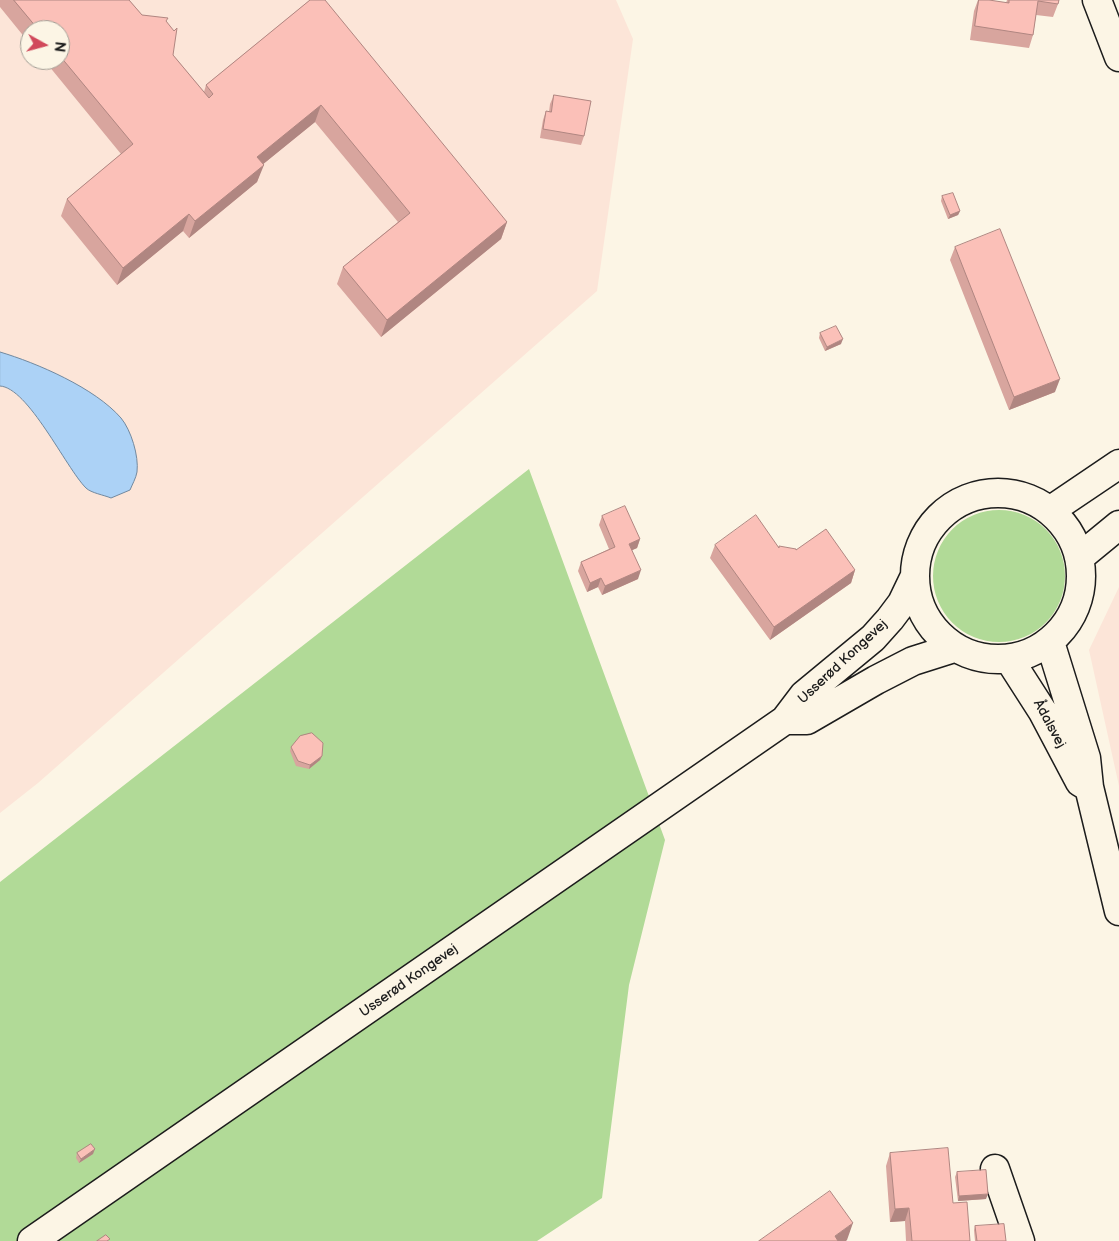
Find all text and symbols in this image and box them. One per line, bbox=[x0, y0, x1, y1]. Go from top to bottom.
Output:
north arrow bbox=[20, 20, 70, 70]
text: N bbox=[50, 41, 68, 53]
street label: Usserød Kongevej bbox=[795, 616, 891, 708]
street label: Ådalsvej bbox=[1029, 697, 1069, 751]
street label: Usserød Kongevej bbox=[357, 941, 461, 1021]

